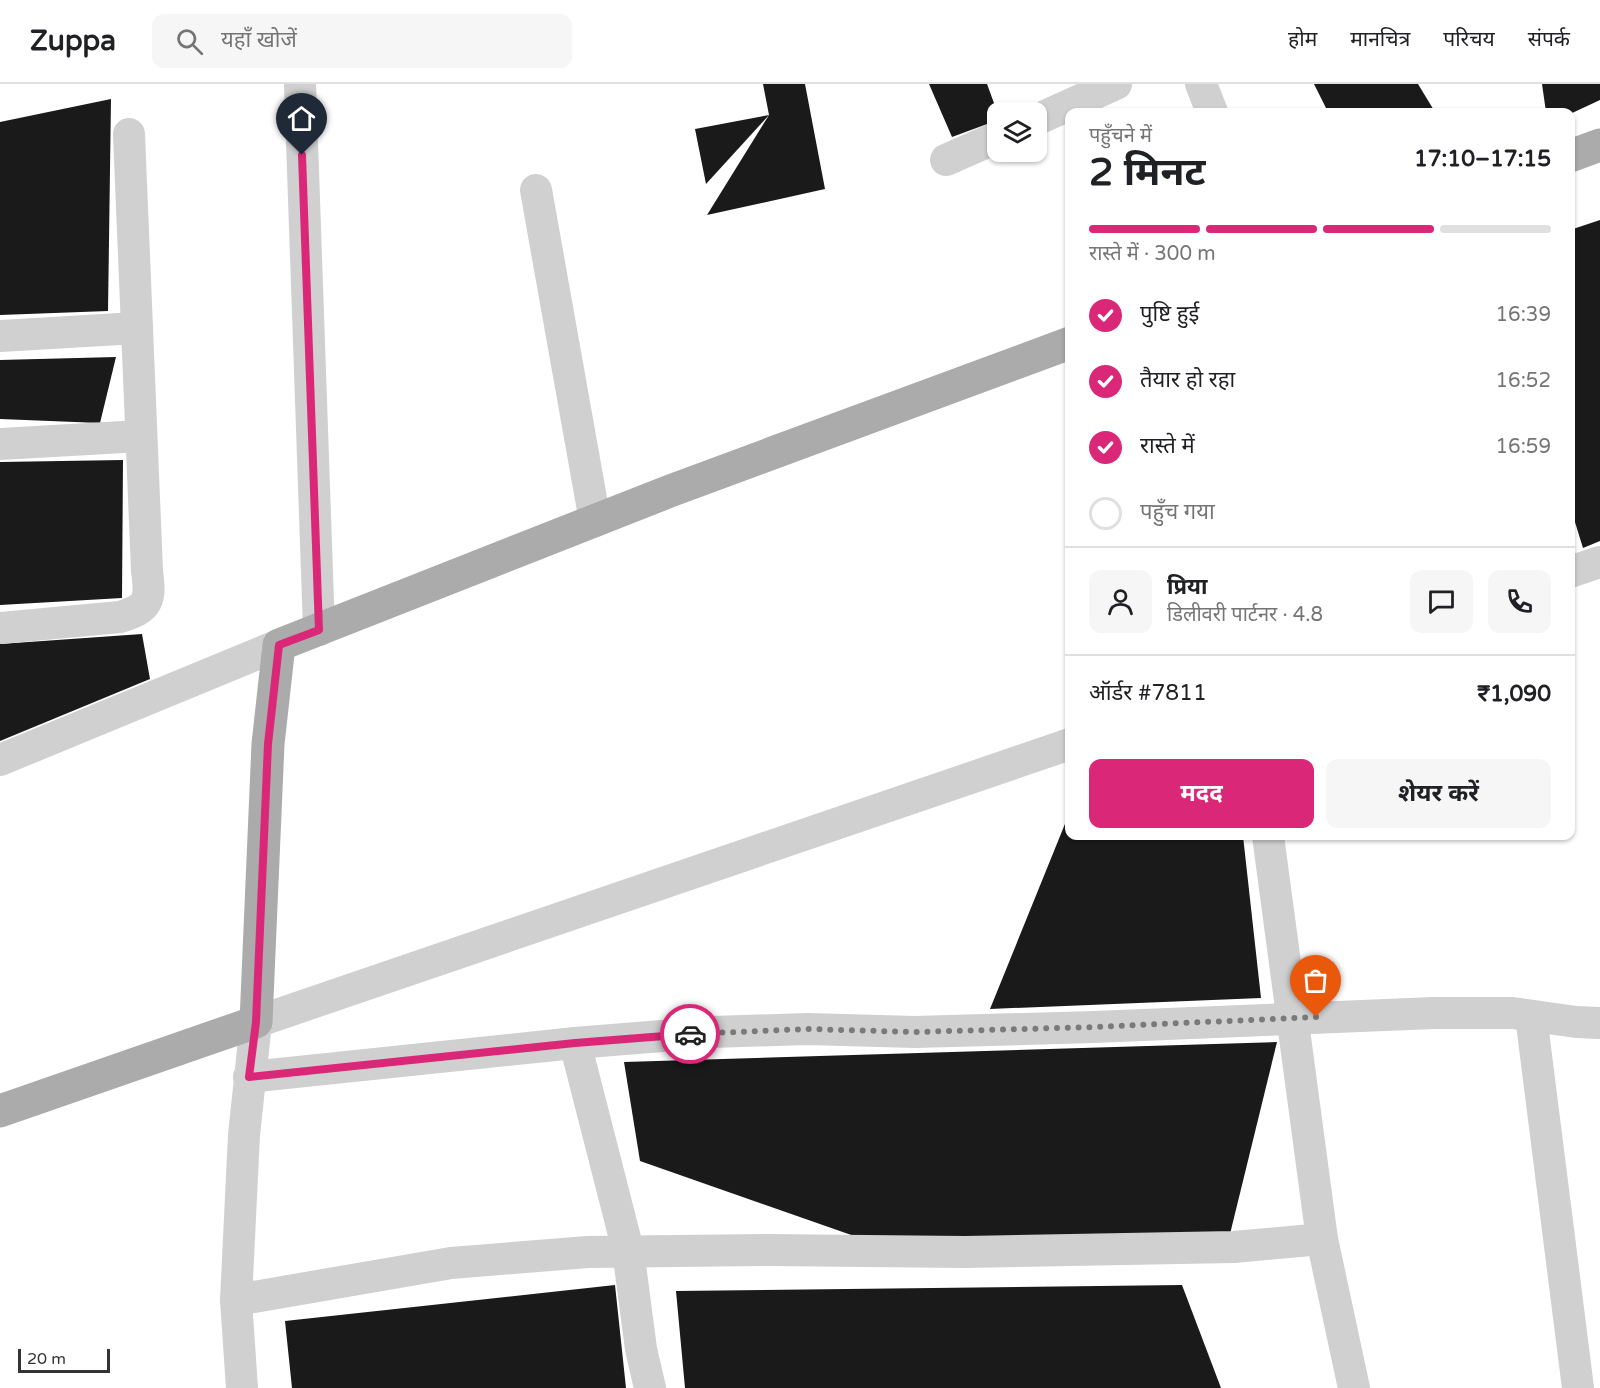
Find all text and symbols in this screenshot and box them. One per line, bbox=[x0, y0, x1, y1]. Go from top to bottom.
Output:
search box bbox=[152, 14, 572, 68]
text: Zuppa bbox=[30, 24, 116, 58]
icon: search bbox=[173, 25, 206, 58]
text: यहाँ खोजें bbox=[221, 27, 297, 53]
text: होम bbox=[1288, 27, 1317, 52]
text: मानचित्र bbox=[1350, 27, 1410, 52]
text: परिचय bbox=[1443, 27, 1495, 52]
text: संपर्क bbox=[1528, 27, 1570, 52]
pin bbox=[276, 93, 327, 155]
icon: home bbox=[285, 102, 318, 135]
map controls bbox=[987, 102, 1047, 162]
button: layers bbox=[987, 102, 1047, 162]
text: पहुँचने में bbox=[1089, 124, 1152, 148]
text: 17:10–17:15 bbox=[1414, 146, 1551, 172]
text: 2 मिनट bbox=[1089, 149, 1206, 196]
text: रास्ते में · 300 m bbox=[1089, 242, 1216, 266]
icon: check bbox=[1089, 299, 1122, 332]
text: पुष्टि हुई bbox=[1140, 301, 1199, 327]
text: 16:39 bbox=[1496, 303, 1551, 327]
icon: check bbox=[1089, 365, 1122, 398]
text: तैयार हो रहा bbox=[1140, 367, 1235, 393]
text: 16:52 bbox=[1496, 369, 1551, 393]
icon: check bbox=[1089, 431, 1122, 464]
text: रास्ते में bbox=[1140, 433, 1195, 459]
text: 16:59 bbox=[1496, 435, 1551, 459]
text: पहुँच गया bbox=[1140, 499, 1215, 525]
button: person bbox=[1089, 570, 1152, 633]
button: chat bbox=[1410, 570, 1473, 633]
button: phone bbox=[1488, 570, 1551, 633]
text: प्रिया bbox=[1167, 574, 1207, 600]
text: डिलीवरी पार्टनर · 4.8 bbox=[1167, 603, 1323, 627]
text: ऑर्डर #7811 bbox=[1089, 680, 1207, 706]
text: ₹1,090 bbox=[1477, 681, 1551, 707]
button: मदद bbox=[1089, 759, 1314, 828]
button: शेयर करें bbox=[1326, 759, 1551, 828]
pin bbox=[1290, 955, 1341, 1017]
icon: bag bbox=[1299, 964, 1332, 997]
courier bbox=[660, 1004, 720, 1064]
icon: car bbox=[674, 1018, 707, 1051]
scale bar bbox=[18, 1346, 110, 1374]
text: 20 m bbox=[27, 1349, 66, 1369]

